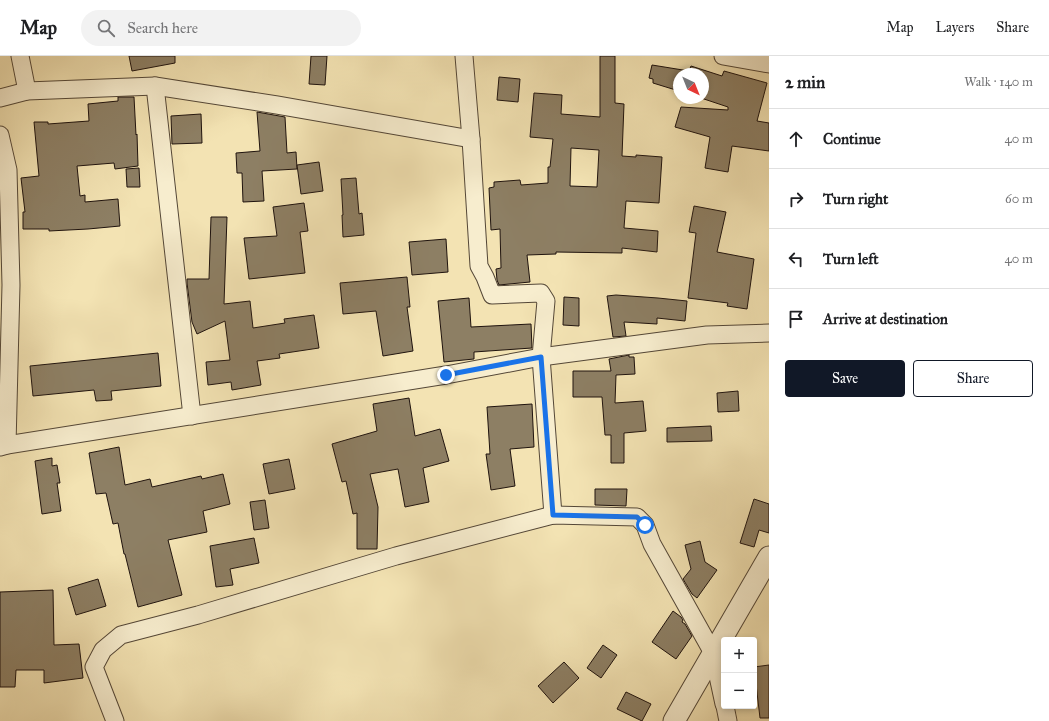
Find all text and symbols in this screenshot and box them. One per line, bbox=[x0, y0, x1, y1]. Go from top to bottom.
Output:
search box bbox=[81, 10, 361, 46]
text: Map bbox=[20, 16, 57, 39]
icon: search bbox=[95, 17, 117, 39]
text: Search here bbox=[127, 19, 198, 37]
text: Map bbox=[886, 19, 914, 36]
text: Layers bbox=[936, 19, 974, 36]
text: Share bbox=[996, 19, 1029, 36]
north arrow bbox=[673, 68, 709, 104]
text: 2 min bbox=[785, 72, 825, 93]
text: Walk · 140 m bbox=[964, 74, 1033, 90]
icon: ahead bbox=[785, 128, 807, 150]
text: Continue bbox=[823, 130, 881, 148]
text: 40 m bbox=[1004, 131, 1033, 147]
icon: right bbox=[785, 188, 807, 210]
text: Turn right bbox=[823, 190, 888, 208]
text: 60 m bbox=[1005, 191, 1033, 207]
icon: left bbox=[785, 248, 807, 270]
text: Turn left bbox=[823, 250, 879, 268]
text: 40 m bbox=[1004, 251, 1033, 267]
icon: arrive bbox=[785, 308, 807, 330]
text: Arrive at destination bbox=[823, 310, 948, 328]
button: Save bbox=[785, 360, 905, 397]
button: Share bbox=[913, 360, 1033, 397]
route end bbox=[437, 366, 455, 384]
route start bbox=[636, 516, 654, 534]
map controls bbox=[721, 637, 757, 709]
button: + bbox=[721, 637, 757, 673]
button: − bbox=[721, 673, 757, 709]

